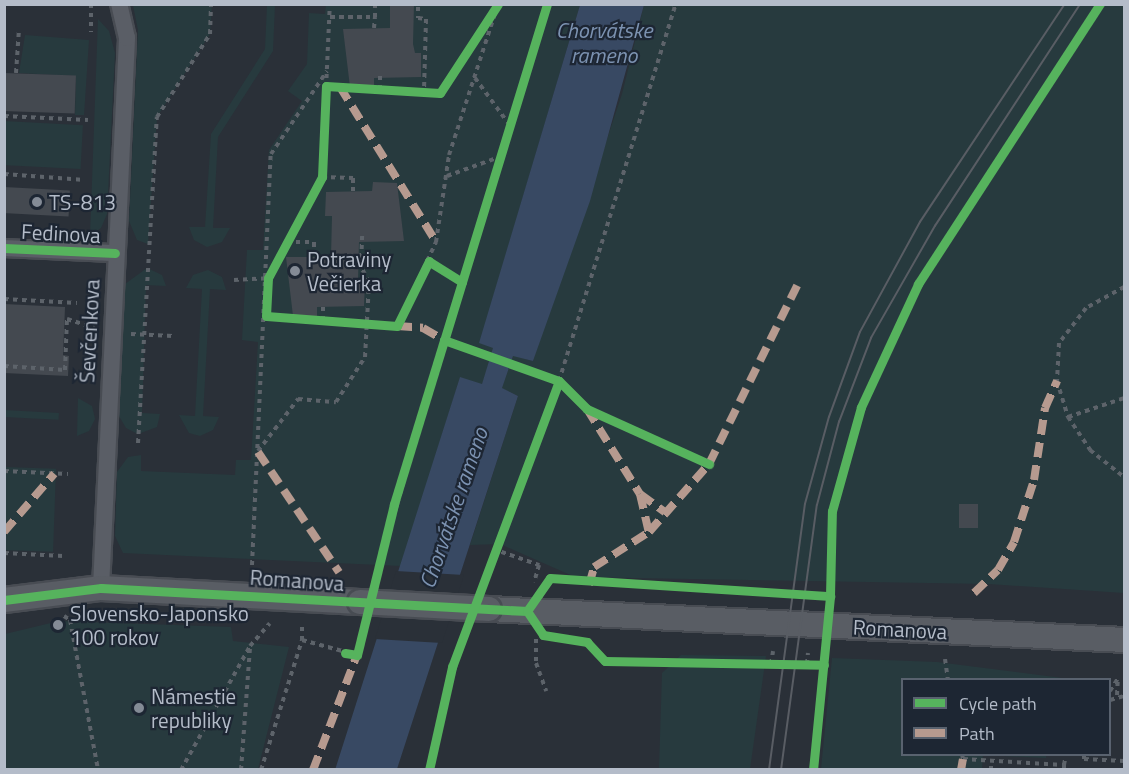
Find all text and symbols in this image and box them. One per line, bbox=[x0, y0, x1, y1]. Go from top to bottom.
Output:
water label: Chorvátske rameno bbox=[556, 17, 652, 68]
place label: TS-813 bbox=[49, 189, 116, 215]
marker: TS-813 bbox=[30, 195, 44, 209]
street label: Fedinova bbox=[21, 218, 101, 248]
place label: Potraviny Večierka bbox=[307, 246, 391, 296]
marker: Potraviny Večierka bbox=[288, 264, 302, 278]
street label: Ševčenkova bbox=[74, 279, 104, 383]
water label: Chorvátske rameno bbox=[414, 424, 494, 592]
street label: Romanova bbox=[249, 564, 345, 596]
place label: Slovensko-Japonsko 100 rokov bbox=[70, 600, 249, 650]
street label: Romanova bbox=[852, 614, 948, 644]
marker: Slovensko-Japonsko 100 rokov bbox=[51, 618, 65, 632]
legend bbox=[901, 678, 1111, 756]
place label: Námestie republiky bbox=[151, 683, 236, 733]
text: Cycle path bbox=[959, 690, 1037, 717]
marker: Námestie republiky bbox=[132, 701, 146, 715]
text: Path bbox=[959, 720, 995, 747]

